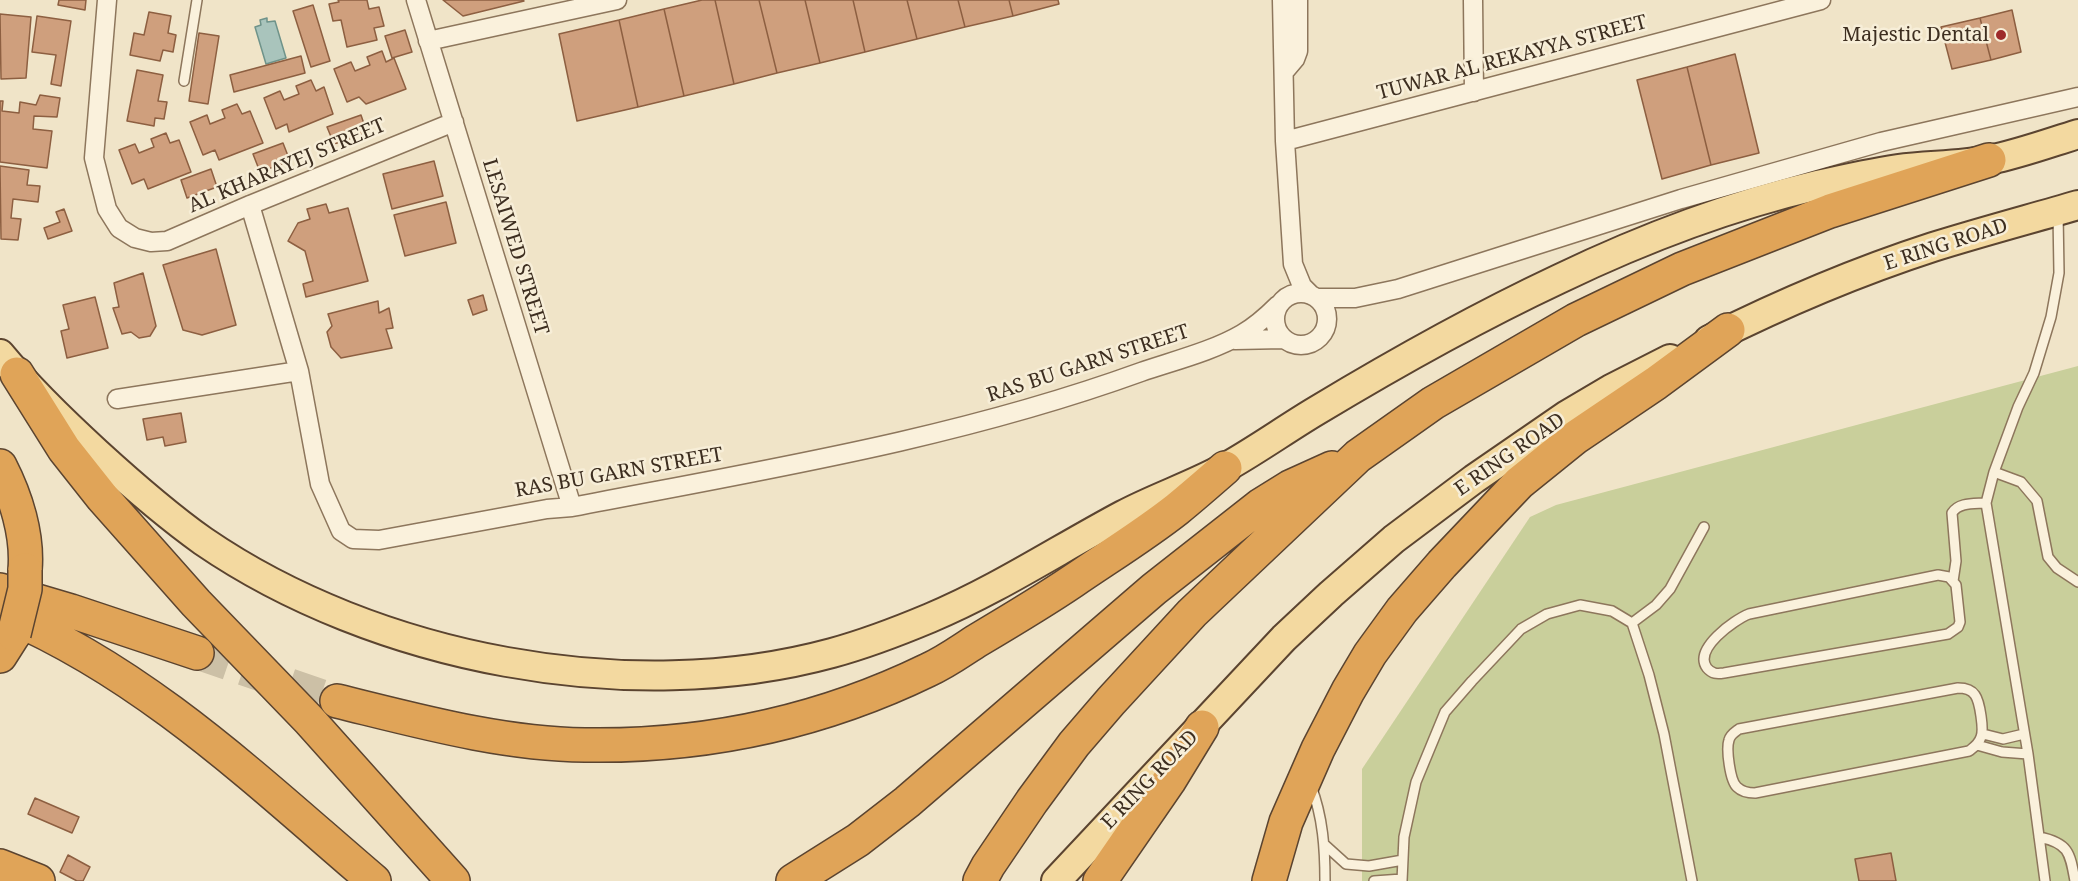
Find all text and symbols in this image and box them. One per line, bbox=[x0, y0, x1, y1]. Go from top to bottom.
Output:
street label: TUWAR AL REKAYYA STREET bbox=[1374, 10, 1650, 106]
place label: Majestic Dental bbox=[1842, 23, 1989, 47]
marker: Majestic Dental bbox=[1994, 28, 2008, 42]
street label: AL KHARAYEJ STREET bbox=[185, 114, 389, 218]
street label: LESAIWED STREET bbox=[477, 156, 553, 338]
street label: E RING ROAD bbox=[1881, 214, 2011, 276]
street label: RAS BU GARN STREET bbox=[984, 320, 1192, 408]
street label: E RING ROAD bbox=[1450, 408, 1570, 502]
street label: RAS BU GARN STREET bbox=[513, 443, 725, 503]
street label: E RING ROAD bbox=[1097, 725, 1203, 835]

